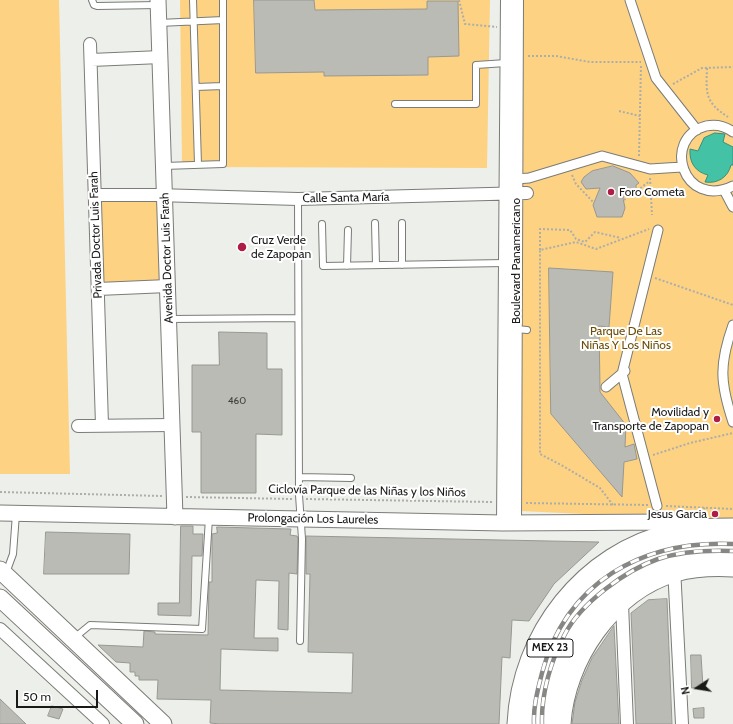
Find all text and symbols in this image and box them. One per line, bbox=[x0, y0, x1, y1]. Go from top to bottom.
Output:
street label: Privada Doctor Luis Farah bbox=[87, 171, 105, 299]
place label: Foro Cometa bbox=[619, 185, 685, 199]
marker: Foro Cometa bbox=[606, 187, 616, 197]
street label: Calle Santa María bbox=[302, 190, 390, 206]
street label: Avenida Doctor Luis Farah bbox=[158, 192, 176, 324]
street label: Boulevard Panamericano bbox=[509, 198, 523, 324]
place label: Cruz Verde de Zapopan bbox=[251, 233, 311, 261]
marker: Cruz Verde de Zapopan bbox=[236, 241, 248, 253]
park label: Parque De Las Niñas Y Los Niños bbox=[581, 324, 671, 352]
house number: 460 bbox=[228, 395, 246, 407]
place label: Movilidad y Transporte de Zapopan bbox=[592, 405, 709, 433]
marker: Movilidad y Transporte de Zapopan bbox=[712, 414, 722, 424]
street label: Ciclovía Parque de las Niñas y los Niños bbox=[268, 482, 466, 500]
place label: Jesus Garcia bbox=[648, 507, 707, 521]
marker: Jesus Garcia bbox=[710, 509, 720, 519]
street label: Prolongación Los Laureles bbox=[248, 511, 378, 527]
road number: MEX 23 bbox=[527, 639, 573, 657]
north arrow bbox=[677, 668, 717, 708]
scale bar bbox=[18, 682, 100, 708]
text: N bbox=[678, 685, 693, 696]
text: 50 m bbox=[23, 689, 51, 704]

